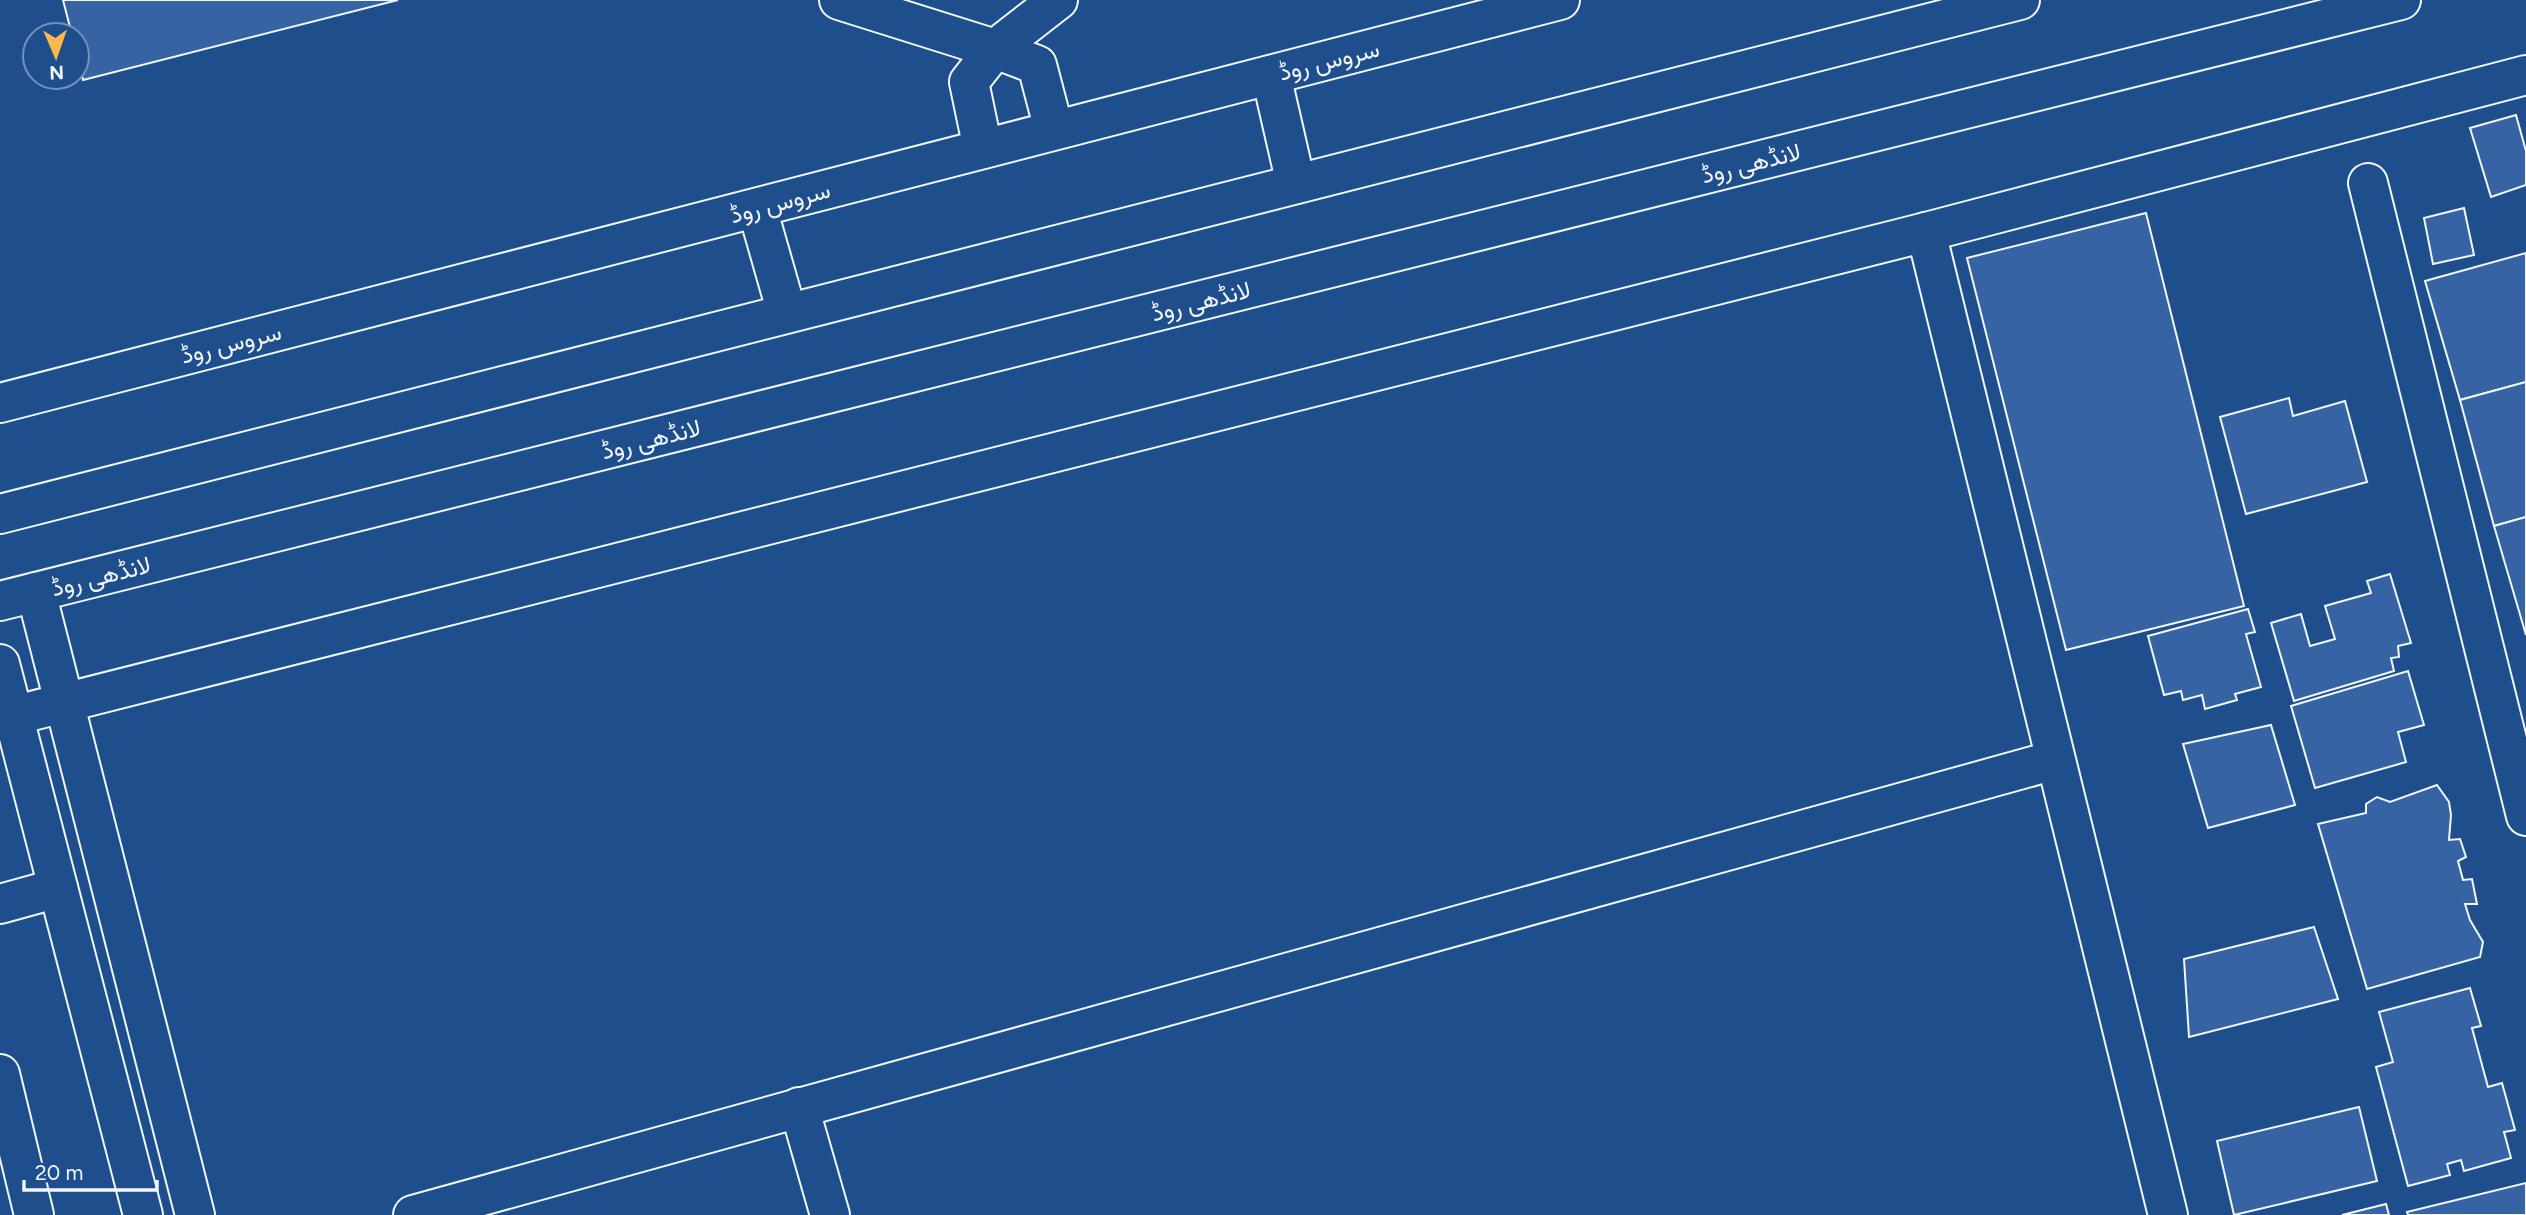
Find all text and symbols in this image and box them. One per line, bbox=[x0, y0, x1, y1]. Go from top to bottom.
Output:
north arrow bbox=[21, 21, 91, 91]
street label: سروس روڈ bbox=[1276, 33, 1383, 87]
text: N bbox=[49, 61, 64, 84]
street label: لانڈھی روڈ bbox=[1698, 137, 1804, 190]
street label: سروس روڈ bbox=[727, 175, 834, 230]
street label: لانڈھی روڈ bbox=[1148, 275, 1254, 328]
street label: سروس روڈ bbox=[178, 316, 285, 370]
street label: لانڈھی روڈ bbox=[598, 413, 704, 466]
street label: لانڈھی روڈ bbox=[48, 550, 154, 603]
scale bar bbox=[24, 1148, 158, 1192]
text: 20 m bbox=[35, 1160, 83, 1185]

